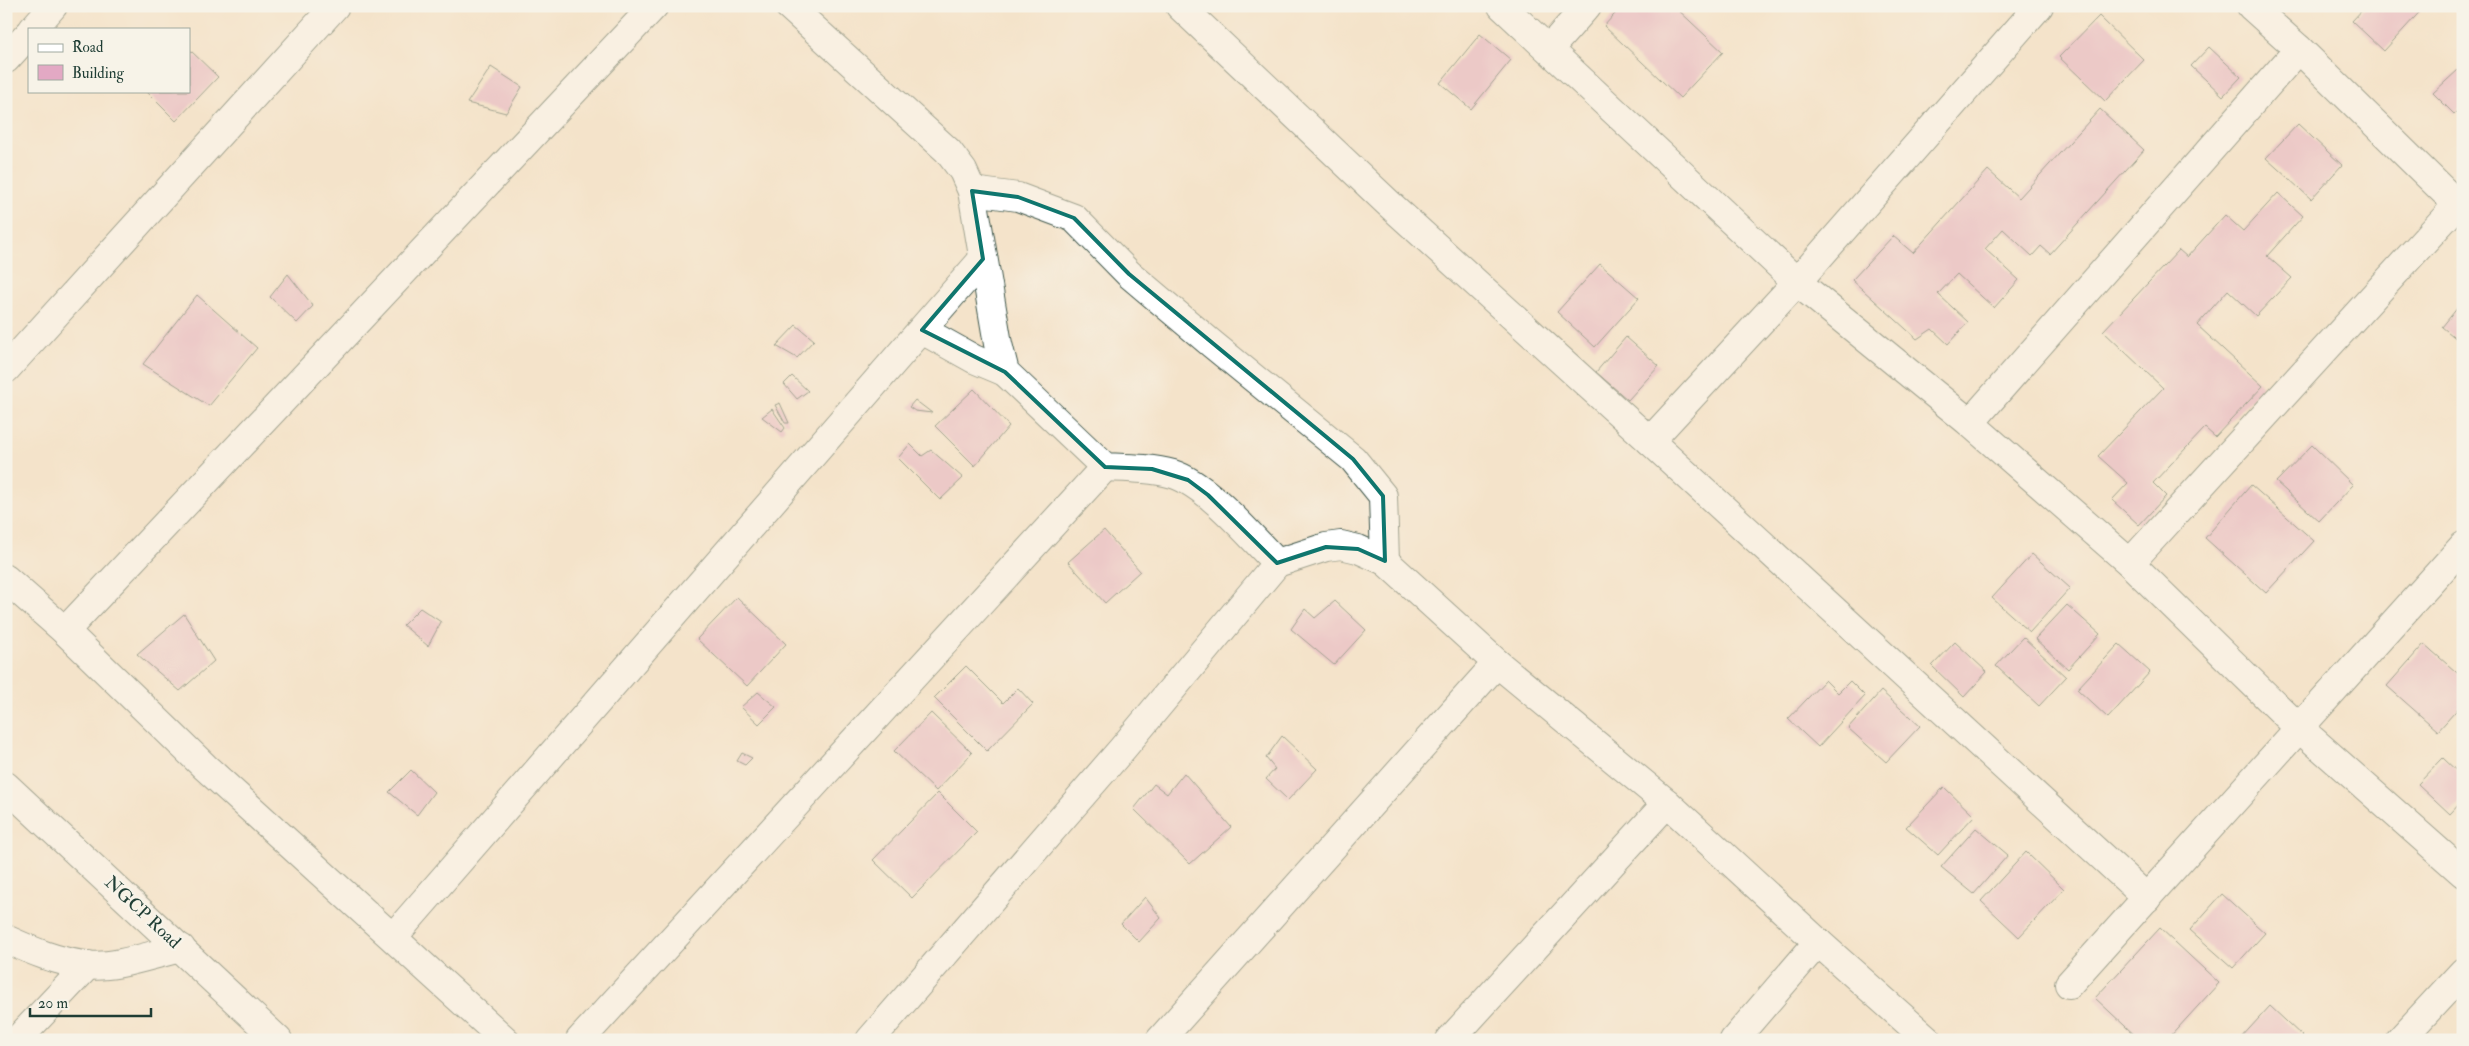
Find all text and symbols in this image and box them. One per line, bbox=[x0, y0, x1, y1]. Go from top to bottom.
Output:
legend bbox=[28, 28, 190, 92]
text: Road bbox=[72, 38, 104, 57]
text: Building bbox=[72, 64, 124, 83]
street label: NGCP Road bbox=[100, 871, 186, 954]
scale bar bbox=[30, 986, 151, 1018]
text: 20 m bbox=[38, 994, 68, 1013]

